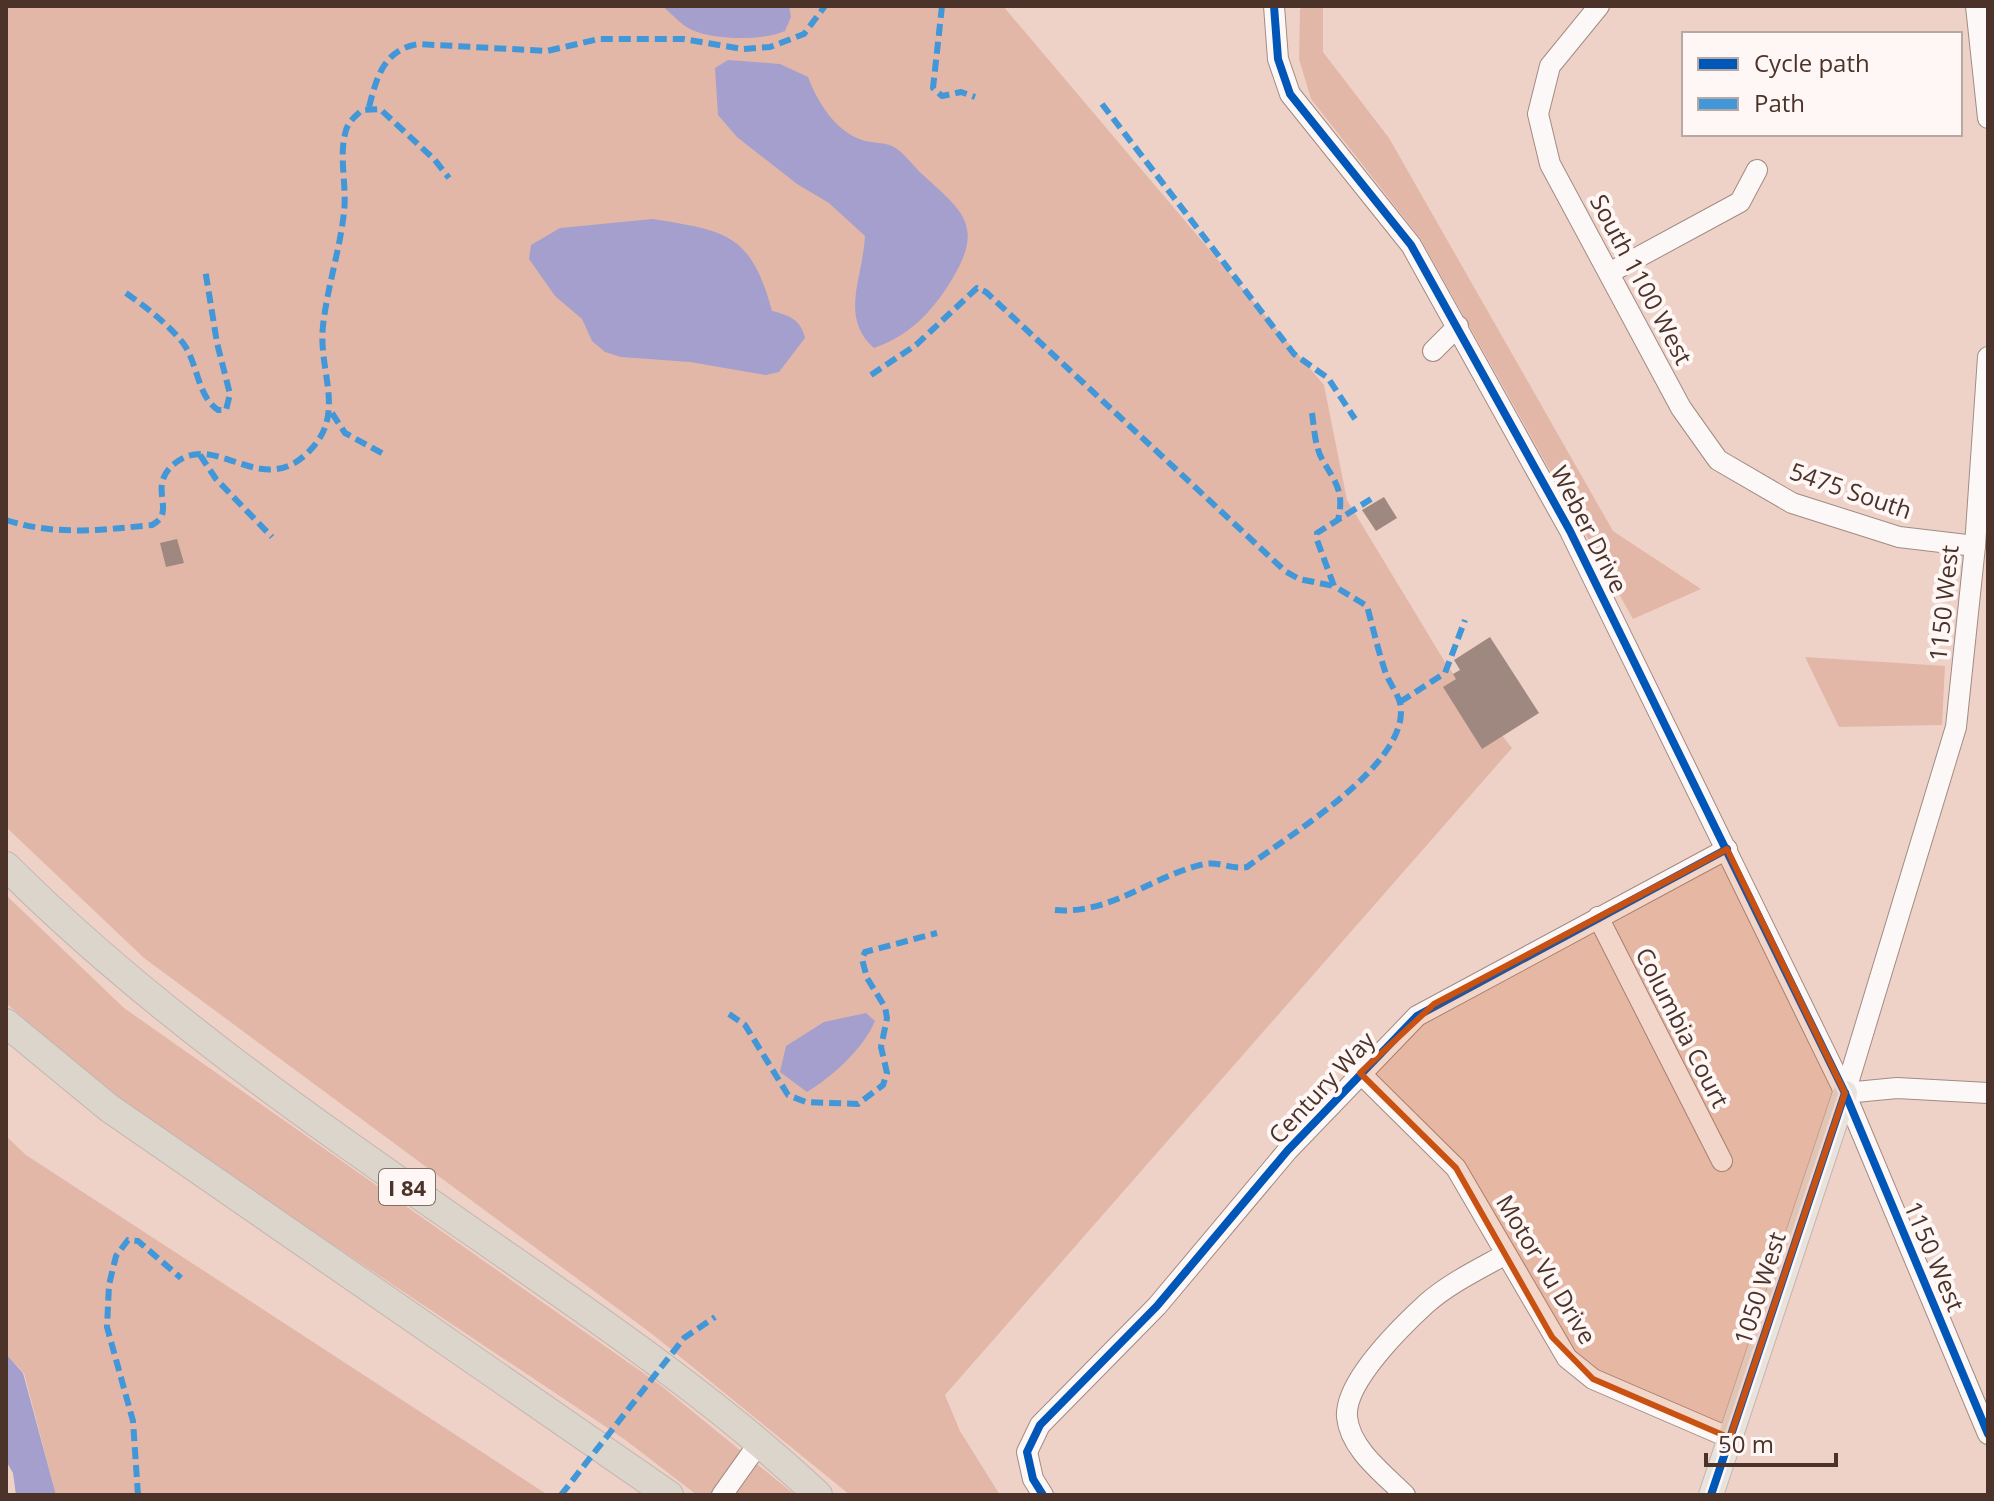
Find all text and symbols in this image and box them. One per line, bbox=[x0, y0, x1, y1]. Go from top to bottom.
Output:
legend bbox=[1682, 32, 1962, 136]
text: Cycle path bbox=[1754, 46, 1870, 79]
text: Path bbox=[1754, 86, 1805, 119]
street label: South 1100 West bbox=[1583, 188, 1701, 370]
street label: 5475 South bbox=[1786, 454, 1916, 526]
street label: Weber Drive bbox=[1544, 460, 1636, 598]
street label: 1150 West bbox=[1920, 543, 1966, 663]
street label: Columbia Court bbox=[1628, 941, 1738, 1113]
street label: Century Way bbox=[1260, 1023, 1382, 1150]
road number: I 84 bbox=[379, 1169, 435, 1205]
street label: Motor Vu Drive bbox=[1489, 1188, 1605, 1350]
street label: 1150 West bbox=[1897, 1196, 1973, 1316]
street label: 1050 West bbox=[1725, 1227, 1793, 1349]
scale bar bbox=[1706, 1417, 1836, 1467]
text: 50 m bbox=[1718, 1427, 1774, 1460]

